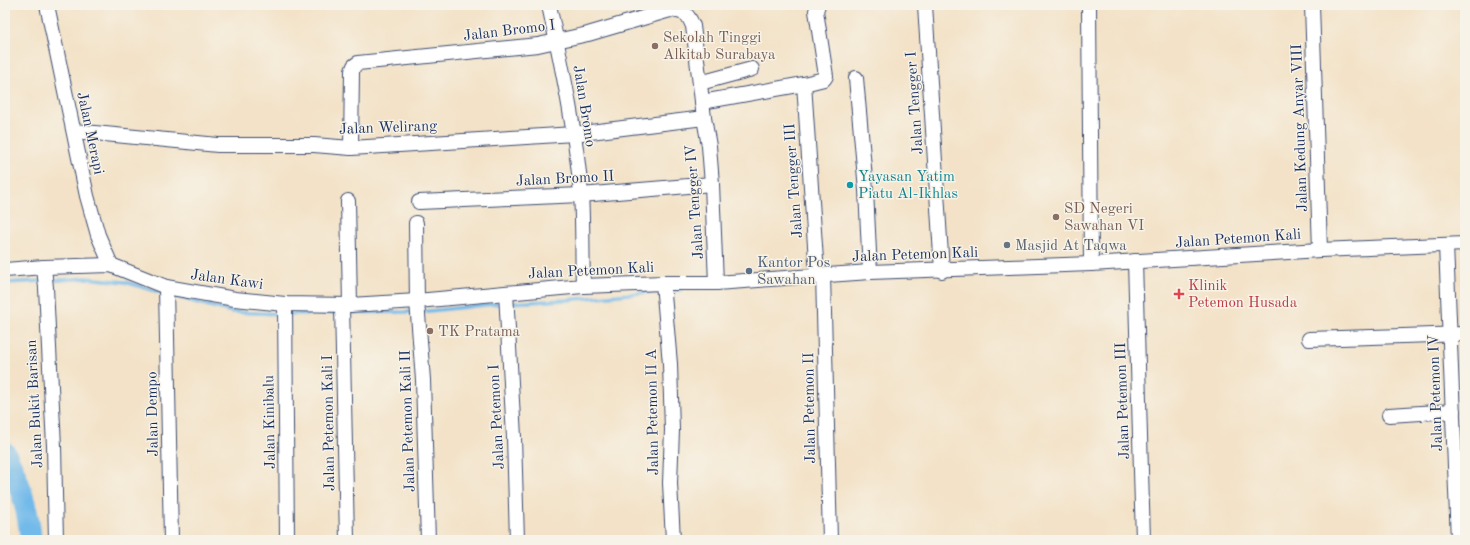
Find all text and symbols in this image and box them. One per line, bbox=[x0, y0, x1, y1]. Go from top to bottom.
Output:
street label: Jalan Bromo I bbox=[462, 18, 556, 45]
place label: Sekolah Tinggi Alkitab Surabaya bbox=[663, 31, 776, 63]
marker: Sekolah Tinggi Alkitab Surabaya bbox=[650, 41, 660, 51]
street label: Jalan Kedung Anyar VIII bbox=[1290, 44, 1311, 212]
street label: Jalan Tengger I bbox=[904, 51, 927, 155]
street label: Jalan Bromo bbox=[570, 64, 597, 148]
street label: Jalan Merapi bbox=[73, 91, 106, 176]
street label: Jalan Welirang bbox=[339, 119, 438, 138]
street label: Jalan Tengger III bbox=[783, 123, 806, 239]
street label: Jalan Tengger IV bbox=[684, 144, 707, 260]
street label: Jalan Bromo II bbox=[515, 169, 615, 190]
place label: Yayasan Yatim Piatu Al-Ikhlas bbox=[858, 170, 958, 202]
marker: Yayasan Yatim Piatu Al-Ikhlas bbox=[845, 180, 855, 190]
place label: SD Negeri Sawahan VI bbox=[1064, 202, 1144, 234]
marker: SD Negeri Sawahan VI bbox=[1051, 212, 1061, 222]
street label: Jalan Petemon Kali bbox=[1175, 228, 1302, 251]
place label: Masjid At Taqwa bbox=[1015, 239, 1127, 254]
marker: Masjid At Taqwa bbox=[1002, 240, 1012, 250]
street label: Jalan Petemon Kali bbox=[852, 246, 978, 265]
place label: Kantor Pos Sawahan bbox=[757, 256, 830, 288]
street label: Jalan Petemon Kali bbox=[528, 261, 655, 282]
marker: Kantor Pos Sawahan bbox=[744, 266, 754, 276]
street label: Jalan Kawi bbox=[189, 268, 264, 293]
place label: Klinik Petemon Husada bbox=[1188, 279, 1298, 311]
marker: Klinik Petemon Husada bbox=[1173, 288, 1185, 300]
place label: TK Pratama bbox=[438, 325, 521, 340]
marker: TK Pratama bbox=[425, 326, 435, 336]
street label: Jalan Petemon IV bbox=[1427, 334, 1446, 452]
street label: Jalan Bukit Barisan bbox=[25, 339, 46, 469]
street label: Jalan Petemon III bbox=[1114, 342, 1133, 460]
street label: Jalan Petemon II A bbox=[645, 348, 662, 476]
street label: Jalan Petemon Kali II bbox=[399, 350, 418, 492]
street label: Jalan Petemon II bbox=[802, 352, 819, 464]
street label: Jalan Petemon Kali I bbox=[321, 355, 338, 491]
street label: Jalan Petemon I bbox=[487, 364, 508, 470]
street label: Jalan Dempo bbox=[145, 371, 162, 457]
street label: Jalan Kinibalu bbox=[262, 375, 279, 469]

